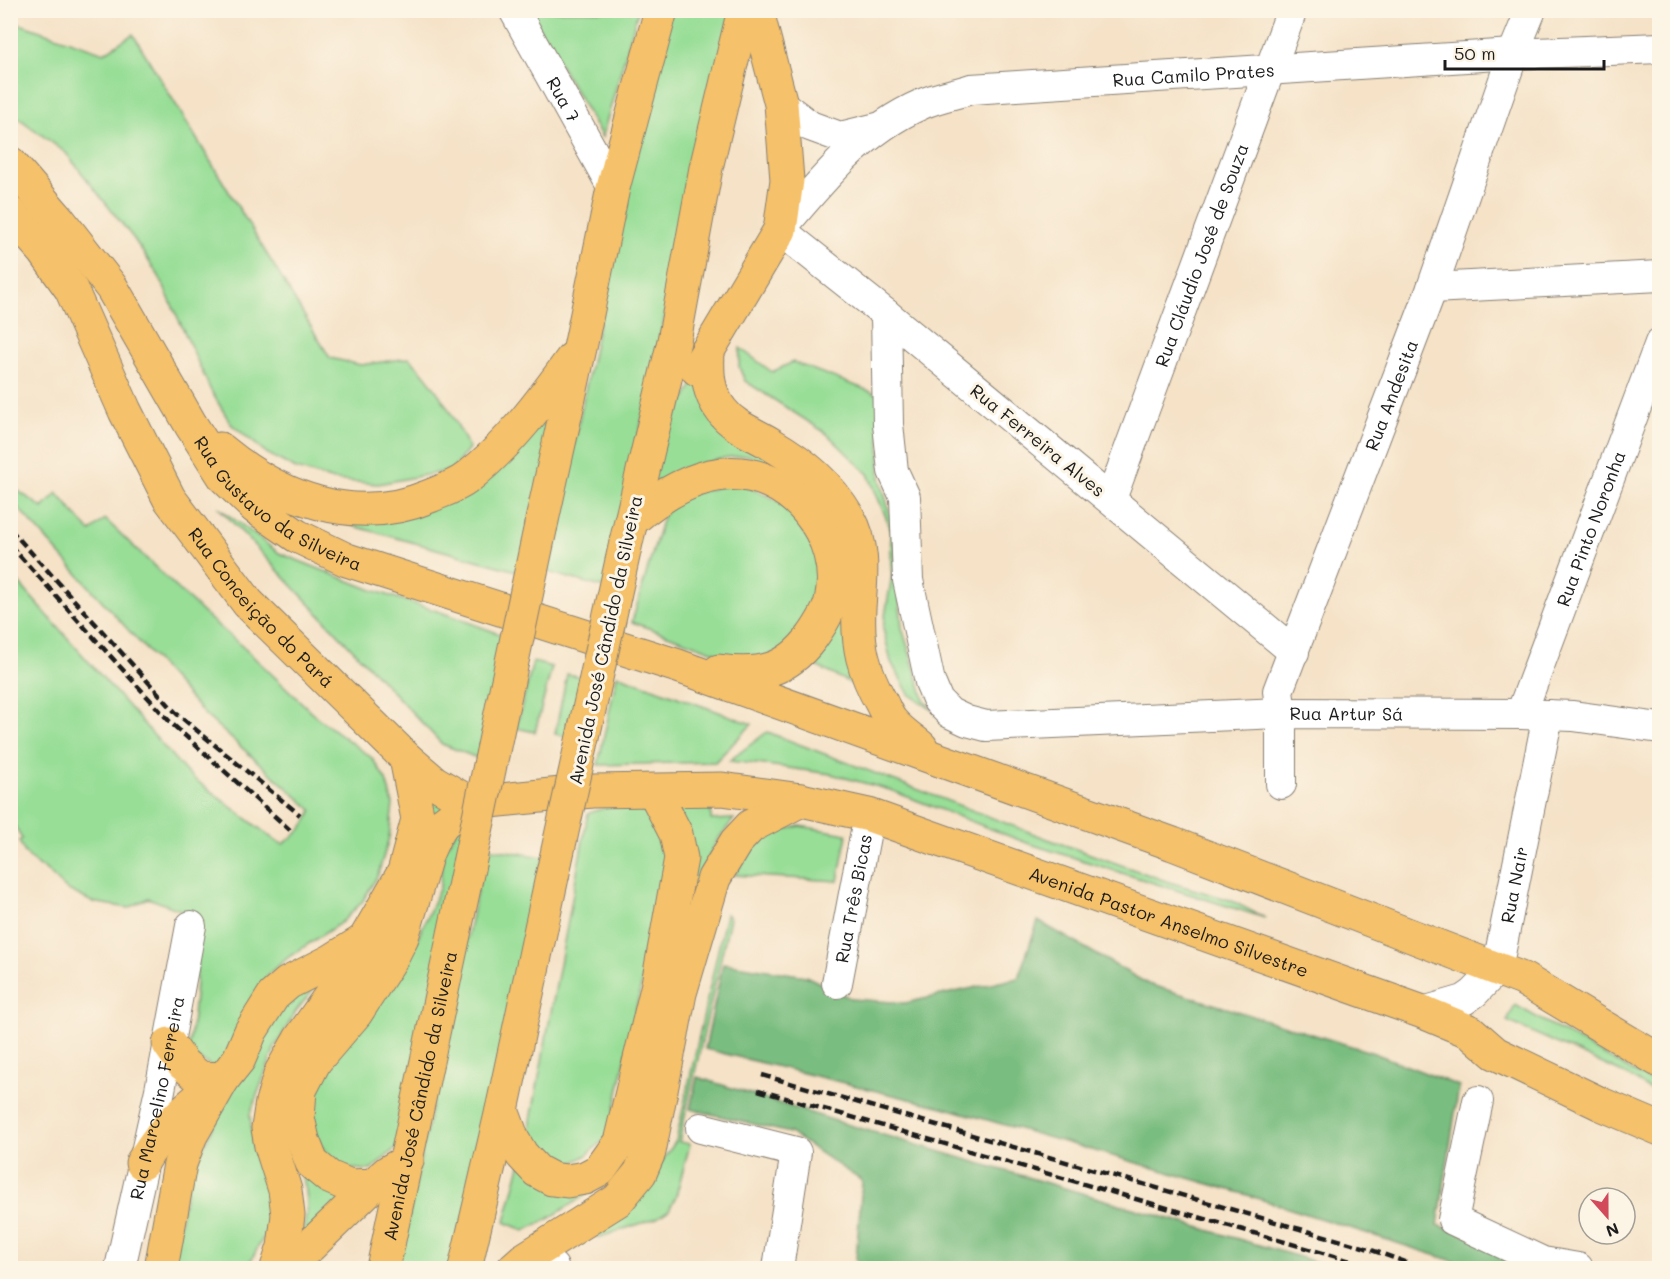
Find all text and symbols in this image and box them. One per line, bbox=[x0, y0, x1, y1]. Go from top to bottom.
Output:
scale bar bbox=[1445, 33, 1604, 71]
text: 50 m bbox=[1454, 41, 1496, 65]
street label: Rua Camilo Prates bbox=[1112, 57, 1275, 92]
street label: Rua 7 bbox=[541, 72, 586, 126]
street label: Rua Cláudio José de Souza bbox=[1149, 140, 1254, 370]
street label: Rua Andesita bbox=[1359, 336, 1423, 454]
street label: Rua Ferreira Alves bbox=[966, 378, 1110, 502]
street label: Rua Gustavo da Silveira bbox=[189, 431, 365, 576]
street label: Rua Pinto Noronha bbox=[1550, 447, 1631, 610]
street label: Avenida José Cândido da Silveira bbox=[563, 493, 647, 787]
street label: Rua Conceição do Pará bbox=[183, 522, 339, 693]
street label: Rua Artur Sá bbox=[1289, 701, 1403, 726]
street label: Rua Três Bicas bbox=[829, 832, 877, 965]
street label: Rua Nair bbox=[1495, 845, 1533, 925]
street label: Avenida Pastor Anselmo Silvestre bbox=[1026, 861, 1312, 982]
street label: Avenida José Cândido da Silveira bbox=[377, 949, 462, 1243]
street label: Rua Marcelino Ferreira bbox=[124, 994, 189, 1202]
north arrow bbox=[1577, 1186, 1637, 1246]
text: N bbox=[1603, 1218, 1622, 1242]

